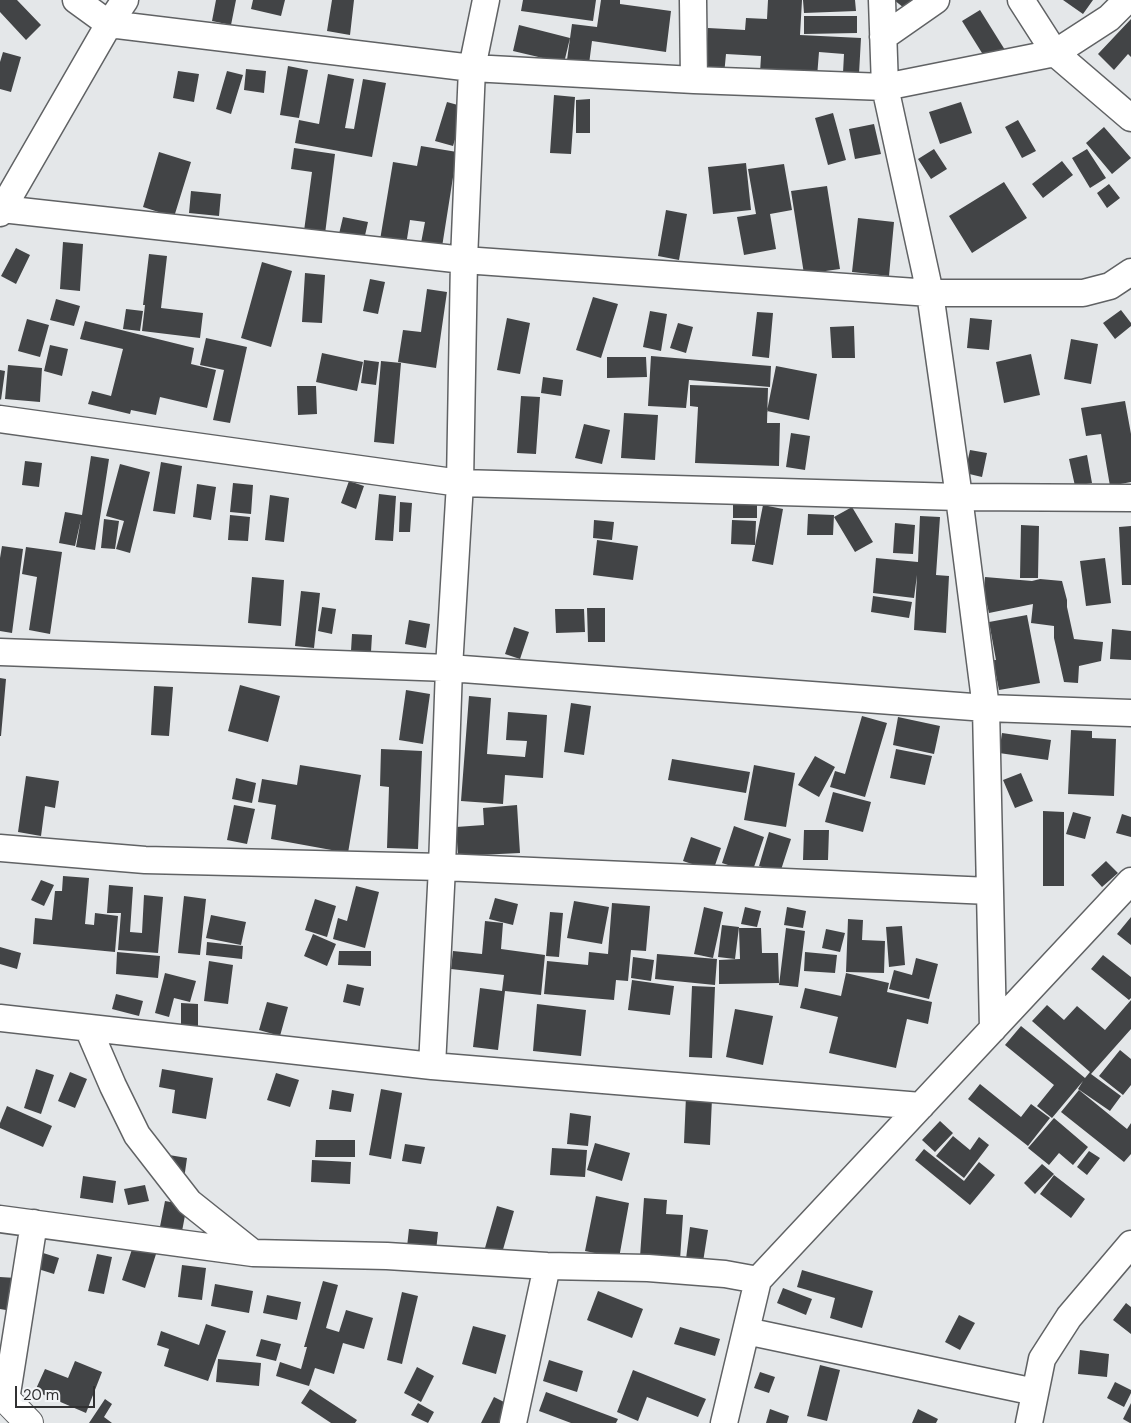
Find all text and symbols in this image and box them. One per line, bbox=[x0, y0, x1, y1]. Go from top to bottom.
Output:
scale bar bbox=[18, 1376, 98, 1408]
text: 20 m bbox=[23, 1385, 59, 1405]

